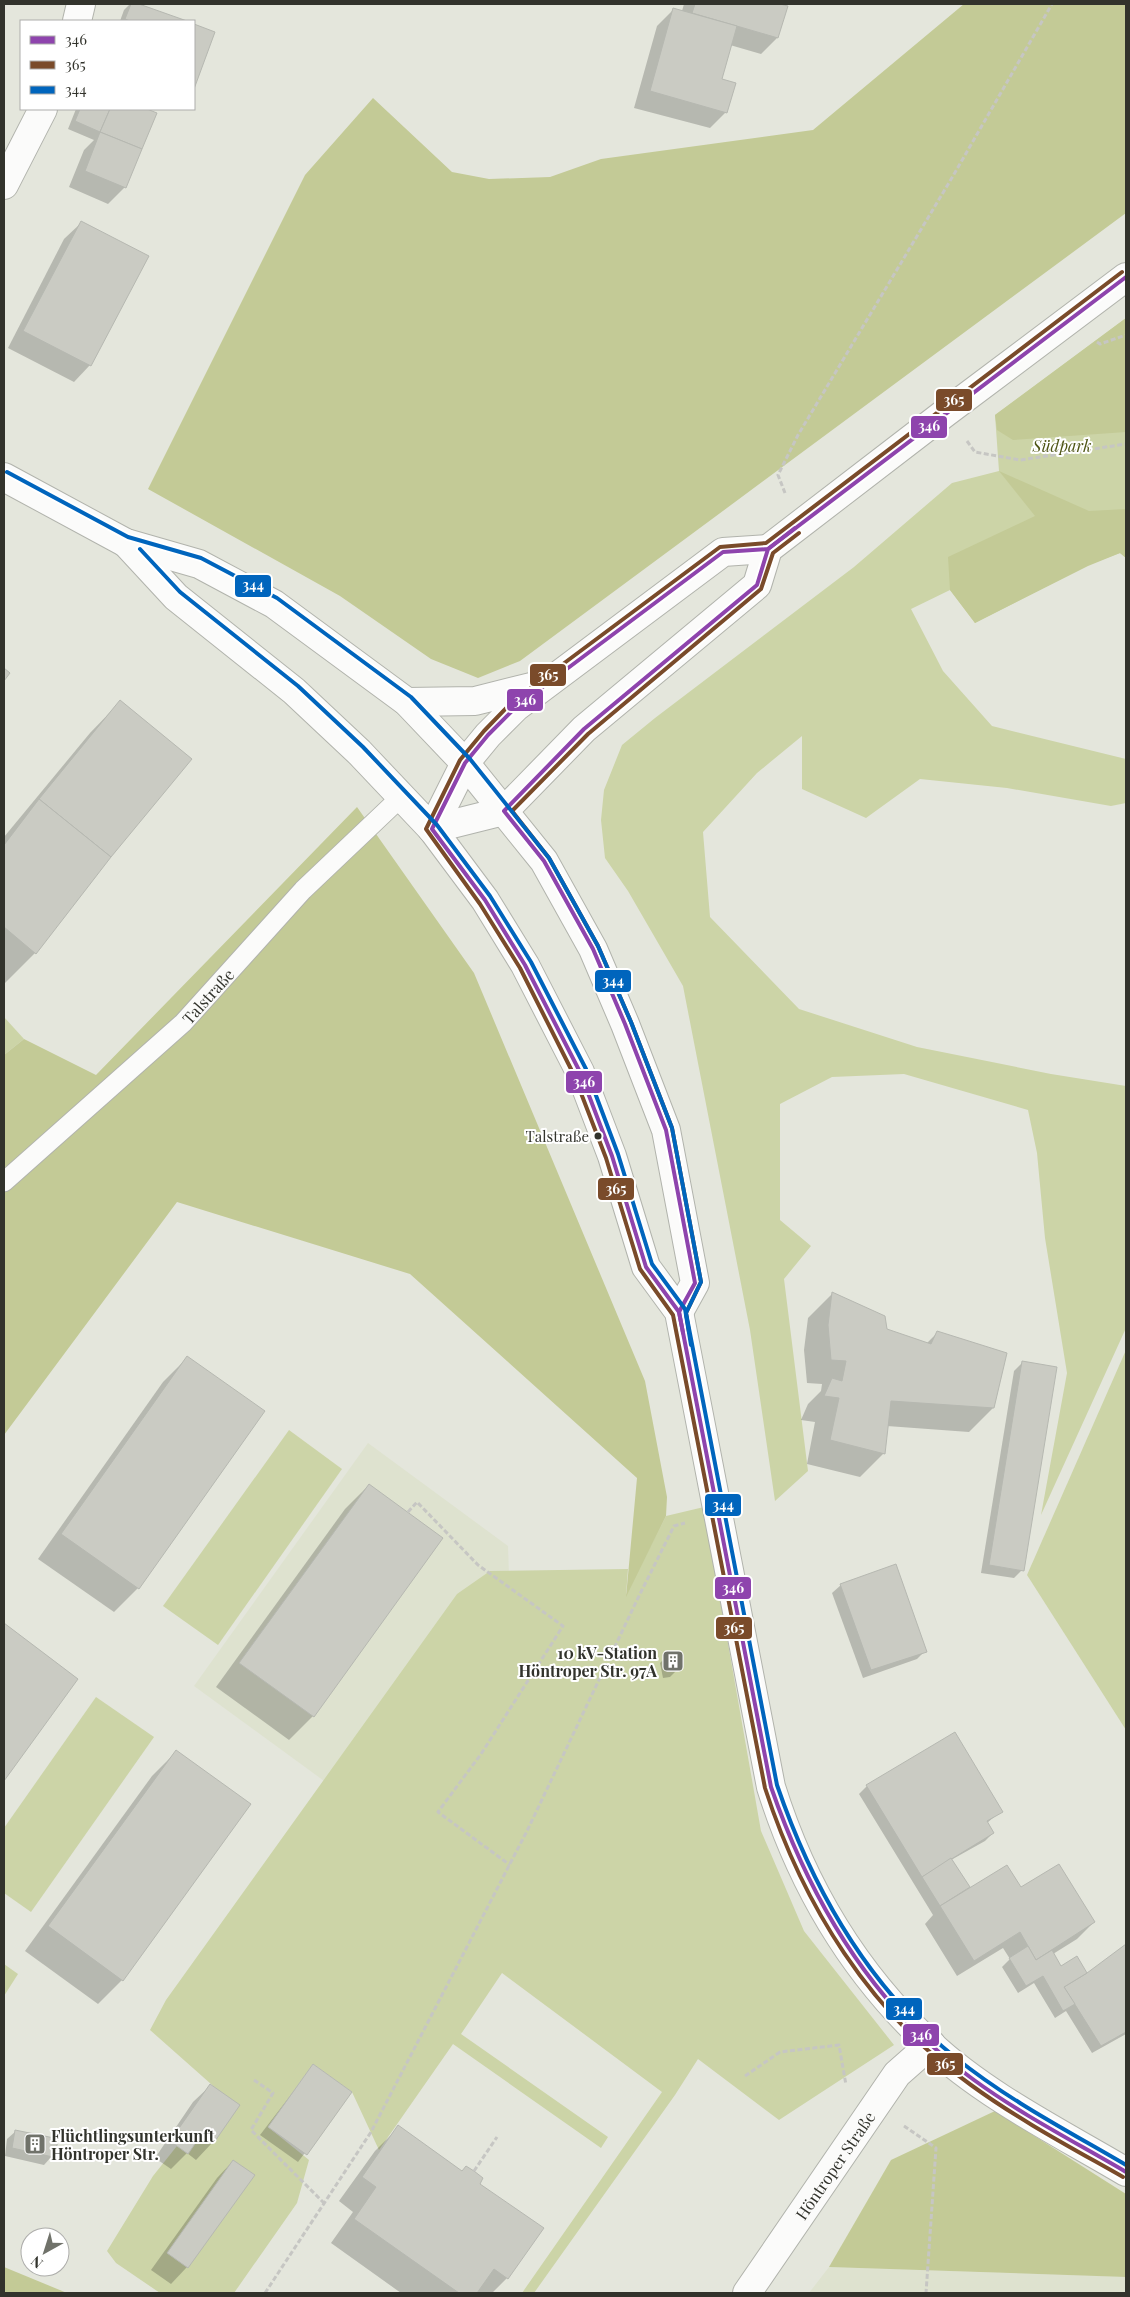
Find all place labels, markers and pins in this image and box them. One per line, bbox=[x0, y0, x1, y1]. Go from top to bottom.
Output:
place label: Talstraße bbox=[526, 1126, 589, 1146]
marker: Talstraße bbox=[593, 1131, 603, 1141]
place label: 10 kV-Station Höntroper Str. 97A bbox=[519, 1642, 657, 1681]
building icon: 10 kV-Station Höntroper Str. 97A bbox=[661, 1649, 685, 1673]
place label: Flüchtlingsunterkunft Höntroper Str. bbox=[51, 2125, 215, 2164]
building icon: Flüchtlingsunterkunft Höntroper Str. bbox=[23, 2132, 47, 2156]

